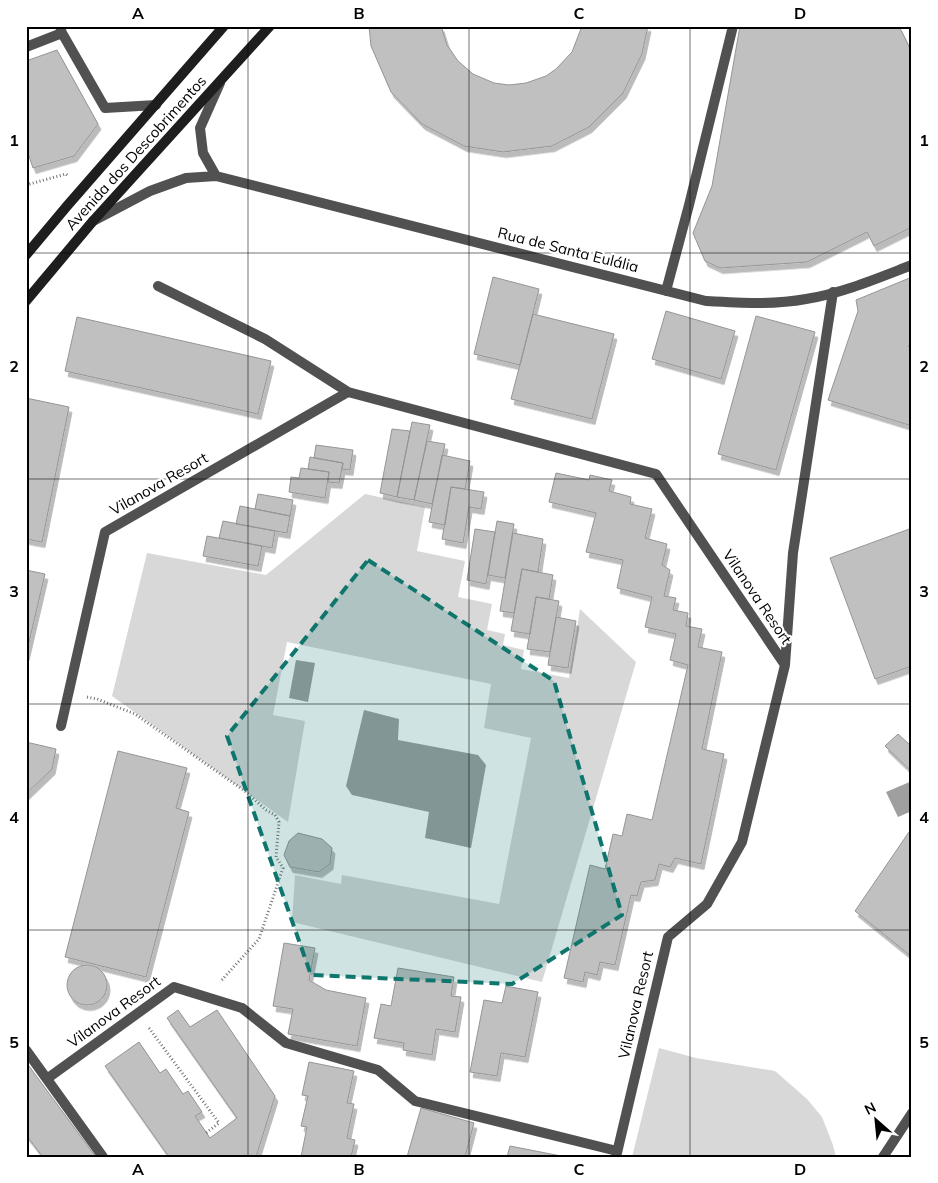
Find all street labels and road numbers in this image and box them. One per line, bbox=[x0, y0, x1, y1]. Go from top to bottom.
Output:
street label: Avenida dos Descobrimentos bbox=[61, 71, 210, 234]
street label: Rua de Santa Eulália bbox=[496, 223, 641, 276]
street label: Vilanova Resort bbox=[106, 448, 211, 519]
street label: Vilanova Resort bbox=[719, 546, 796, 648]
street label: Vilanova Resort bbox=[614, 949, 657, 1061]
street label: Vilanova Resort bbox=[64, 972, 164, 1052]

